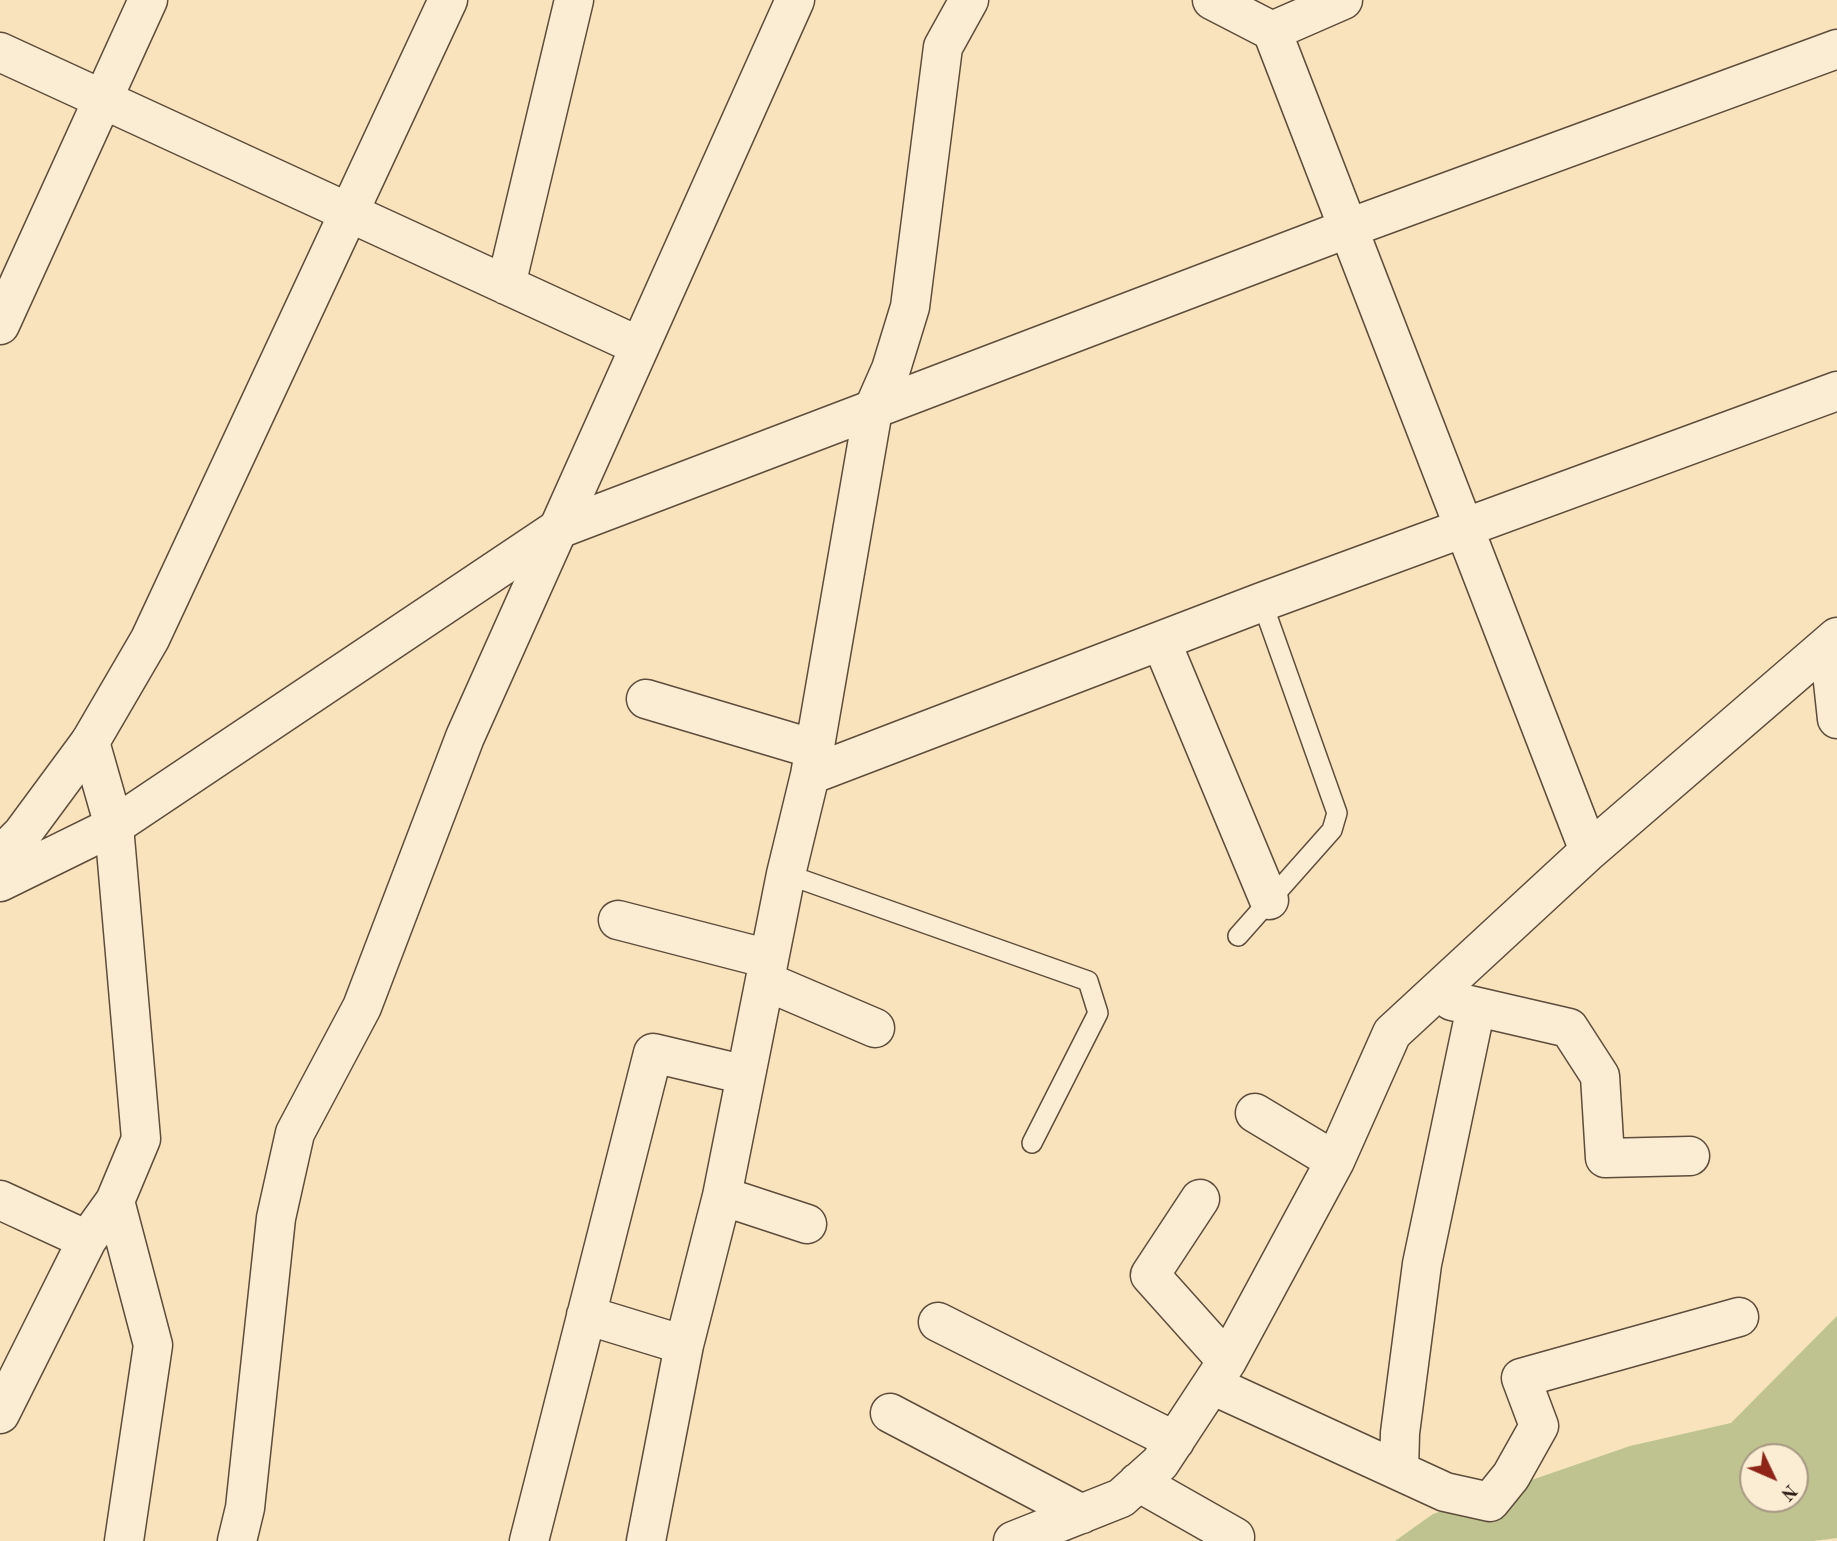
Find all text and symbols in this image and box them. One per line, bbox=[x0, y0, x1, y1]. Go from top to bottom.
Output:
north arrow bbox=[1739, 1443, 1809, 1513]
text: N bbox=[1776, 1480, 1800, 1503]

